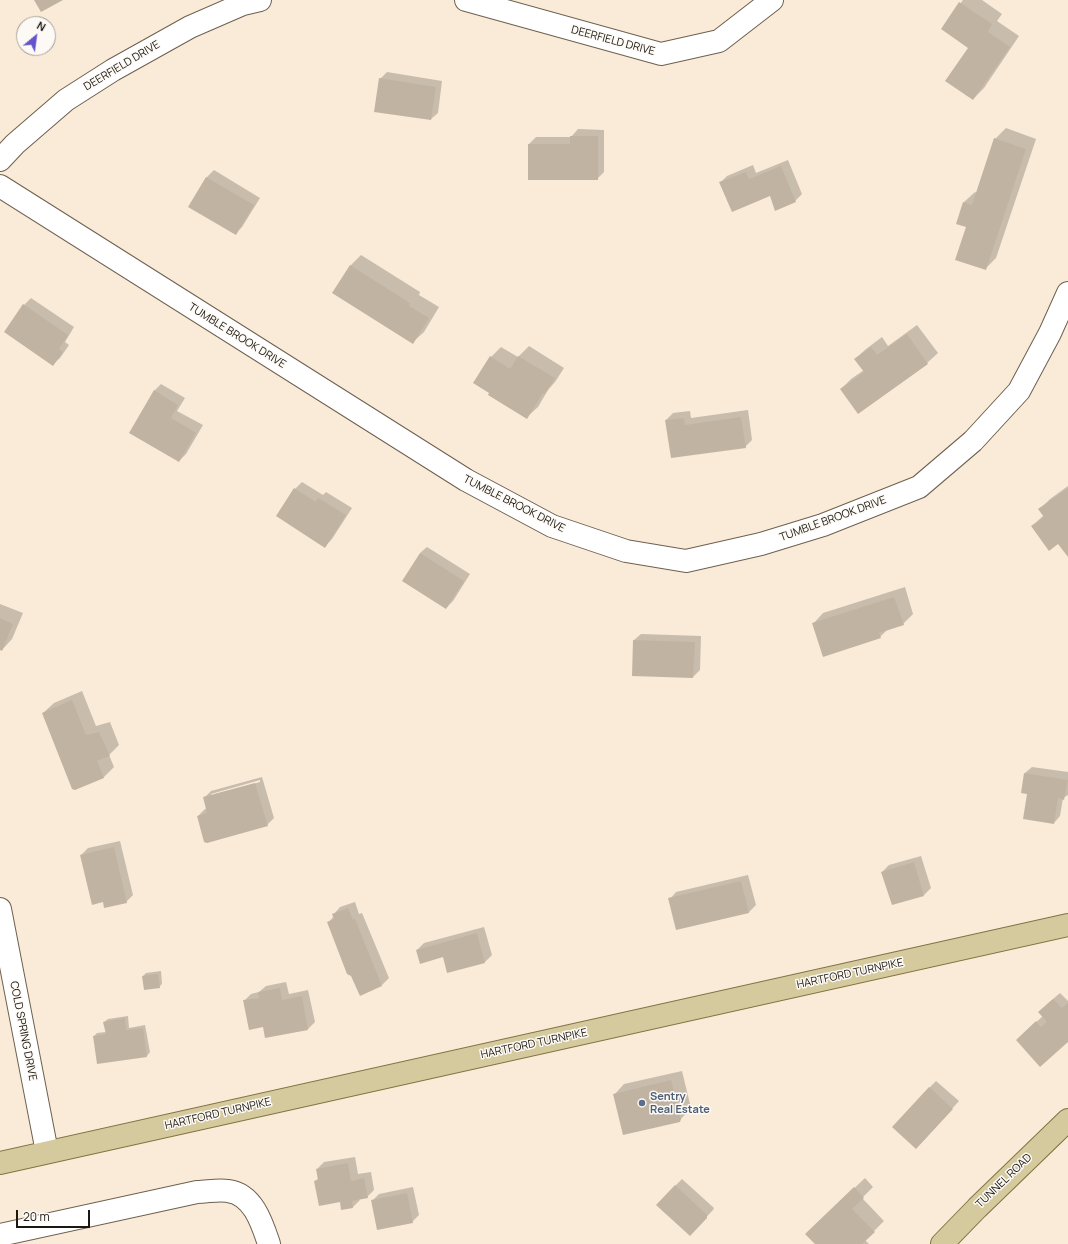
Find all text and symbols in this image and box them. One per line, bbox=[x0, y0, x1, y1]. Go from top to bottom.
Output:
north arrow bbox=[16, 16, 56, 56]
text: N bbox=[34, 17, 49, 34]
street label: DEERFIELD DRIVE bbox=[570, 23, 656, 59]
street label: DEERFIELD DRIVE bbox=[82, 38, 162, 94]
street label: TUMBLE BROOK DRIVE bbox=[186, 301, 288, 371]
street label: TUMBLE BROOK DRIVE bbox=[461, 473, 567, 535]
street label: TUMBLE BROOK DRIVE bbox=[778, 494, 888, 544]
street label: HARTFORD TURNPIKE bbox=[795, 956, 905, 992]
street label: COLD SPRING DRIVE bbox=[7, 980, 39, 1082]
street label: HARTFORD TURNPIKE bbox=[479, 1026, 589, 1062]
place label: Sentry Real Estate bbox=[650, 1090, 710, 1116]
street label: HARTFORD TURNPIKE bbox=[164, 1095, 272, 1133]
marker: Sentry Real Estate bbox=[637, 1098, 647, 1108]
street label: TUNNEL ROAD bbox=[973, 1151, 1035, 1211]
scale bar bbox=[18, 1202, 92, 1228]
text: 20 m bbox=[23, 1208, 50, 1225]

